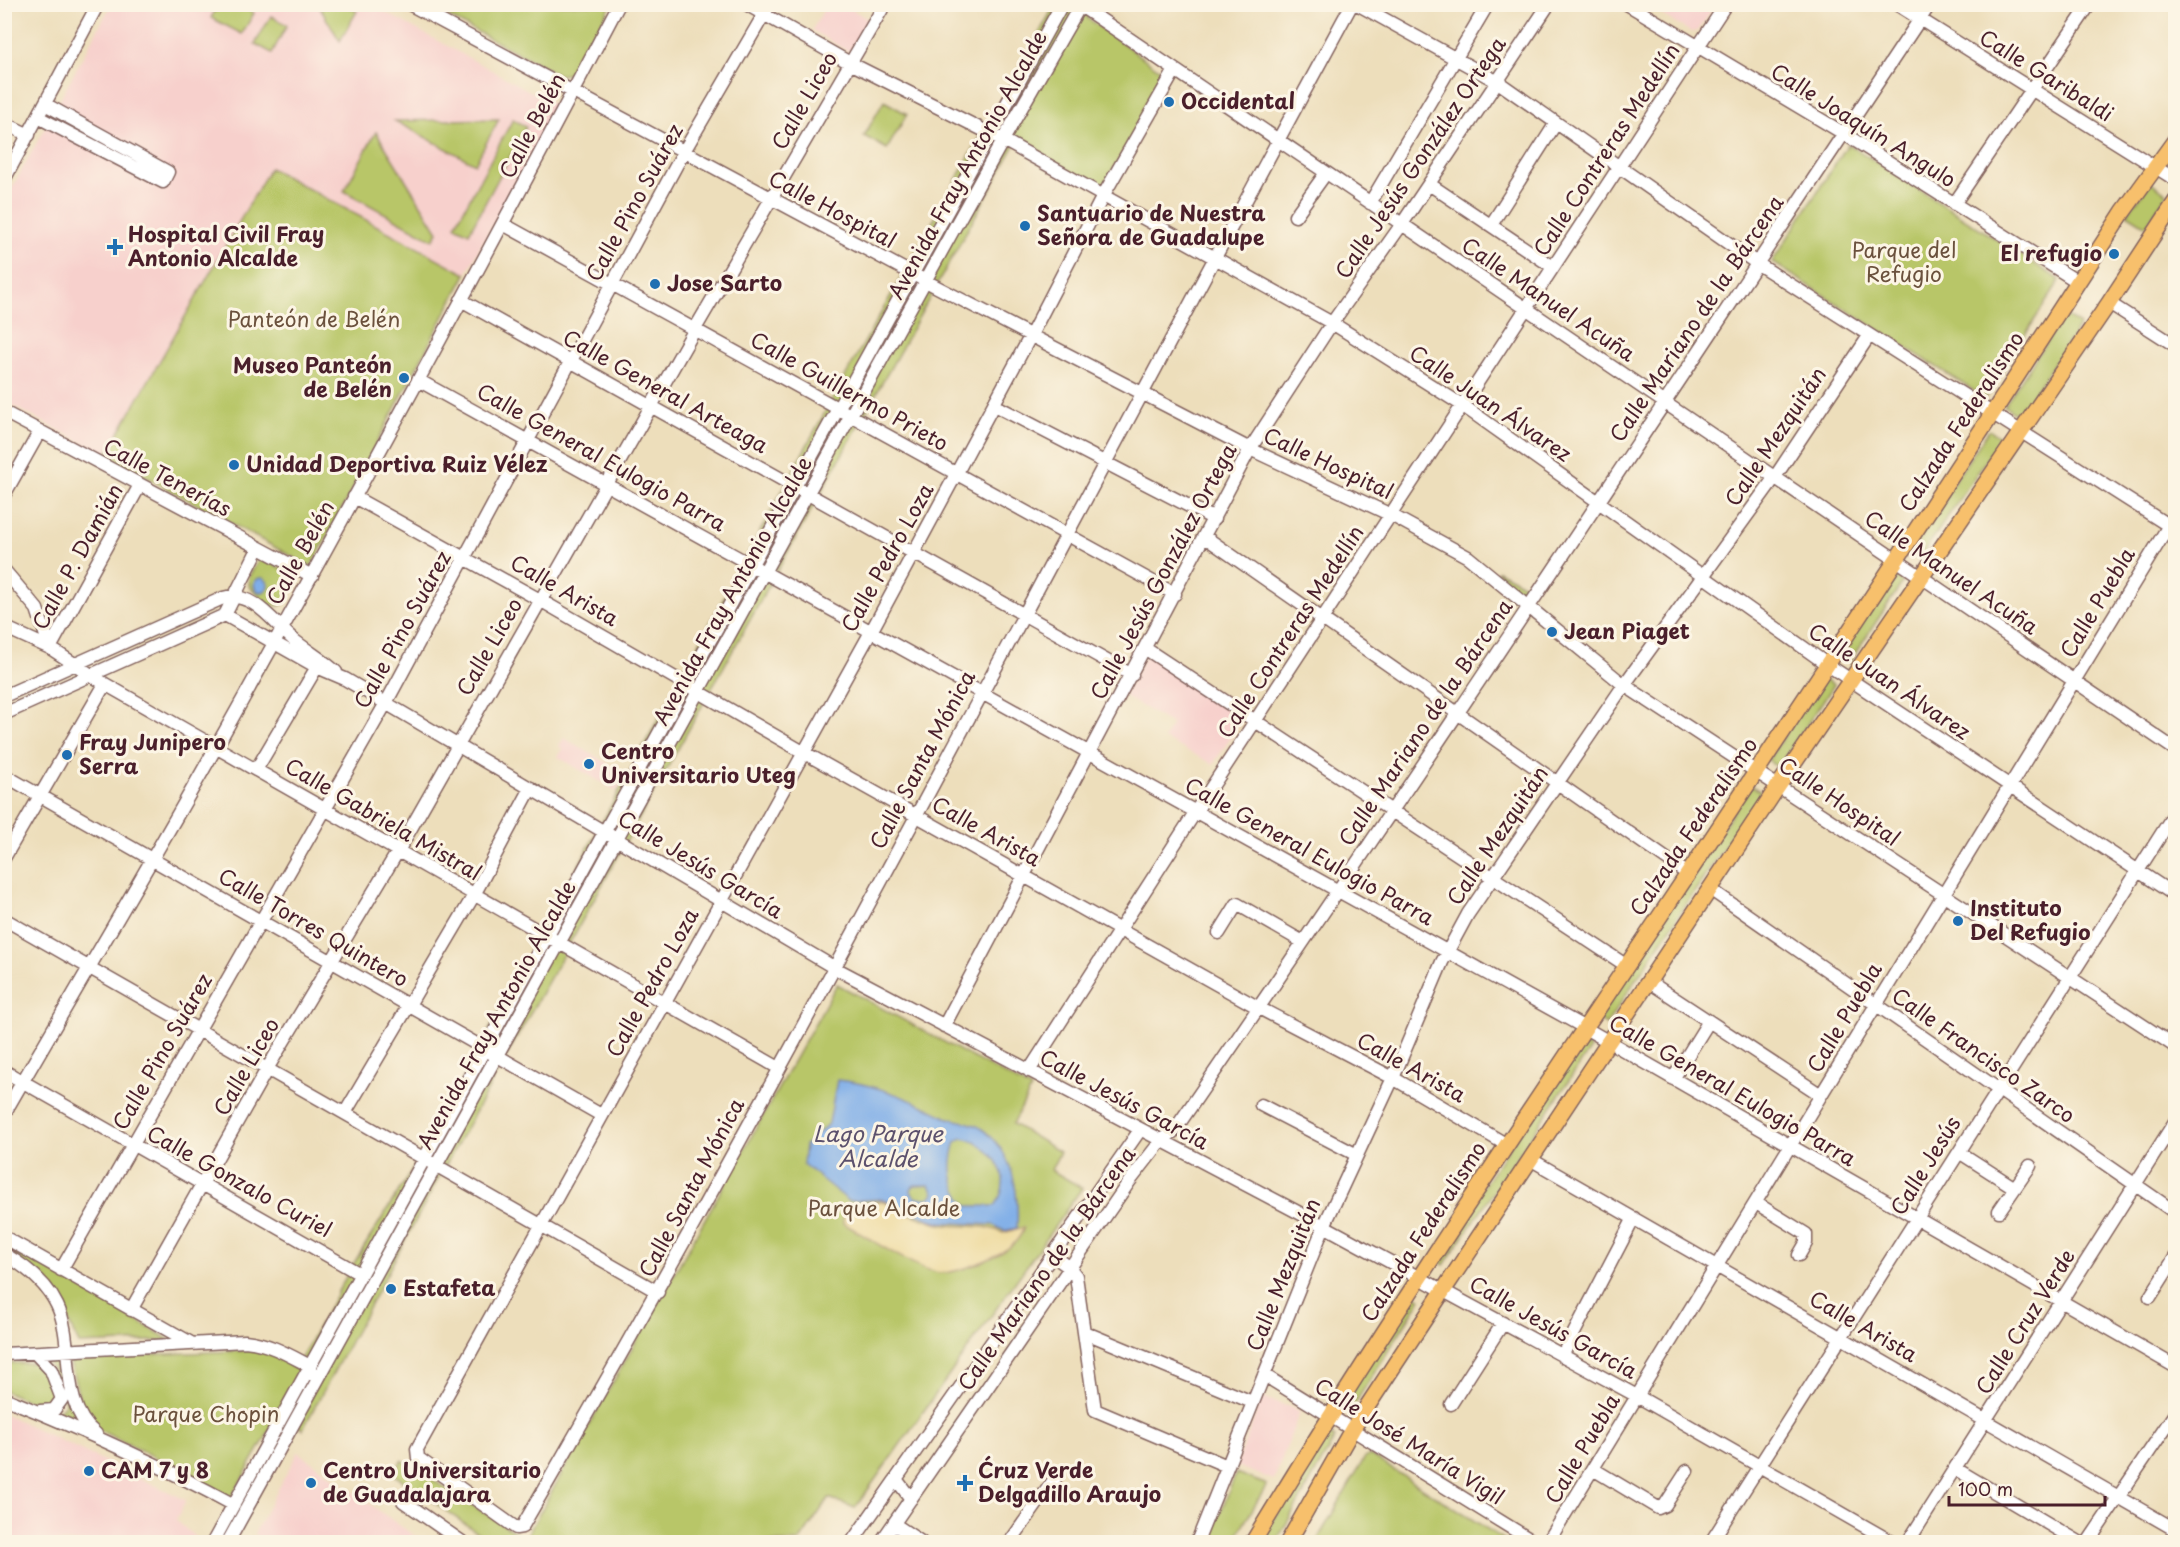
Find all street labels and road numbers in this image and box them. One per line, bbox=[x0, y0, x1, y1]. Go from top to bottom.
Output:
street label: Calle Garibaldi bbox=[1974, 20, 2120, 128]
street label: Avenida Fray Antonio Alcalde bbox=[879, 24, 1054, 304]
street label: Calle Jesús González Ortega bbox=[1326, 29, 1513, 284]
street label: Calle Contreras Medellín bbox=[1524, 36, 1686, 262]
street label: Calle Liceo bbox=[762, 45, 844, 155]
street label: Calle Joaquín Angulo bbox=[1765, 54, 1963, 194]
street label: Calle Belén bbox=[490, 67, 572, 183]
street label: Calle Pino Suárez bbox=[577, 117, 690, 287]
street label: Calle Hospital bbox=[763, 161, 902, 255]
street label: Calle Mariano de la Bárcena bbox=[1601, 188, 1790, 448]
street label: Calle Manuel Acuña bbox=[1456, 228, 1642, 368]
street label: Calle General Arteaga bbox=[557, 320, 775, 460]
street label: Calle Guillermo Prieto bbox=[745, 322, 955, 458]
street label: Calzada Federalismo bbox=[1890, 324, 2031, 518]
street label: Calle Juan Álvarez bbox=[1404, 336, 1579, 469]
street label: Calle Mezquitán bbox=[1716, 360, 1833, 512]
street label: Calle General Eulogio Parra bbox=[471, 374, 733, 539]
street label: Calle Hospital bbox=[1258, 418, 1399, 506]
street label: Calle Tenerías bbox=[98, 429, 238, 523]
street label: Calle Jesús González Ortega bbox=[1081, 437, 1244, 705]
street label: Avenida Fray Antonio Alcalde bbox=[644, 450, 819, 730]
street label: Calle P. Damián bbox=[23, 477, 130, 635]
street label: Calle Pedro Loza bbox=[832, 477, 941, 637]
street label: Calle Belén bbox=[257, 494, 341, 610]
street label: Calle Manuel Acuña bbox=[1859, 501, 2045, 641]
street label: Calle Contreras Medellín bbox=[1208, 518, 1370, 744]
street label: Calle Puebla bbox=[2051, 541, 2142, 663]
street label: Calle Pino Suárez bbox=[345, 544, 458, 714]
street label: Calle Arista bbox=[505, 545, 625, 633]
street label: Calle Liceo bbox=[447, 591, 529, 701]
street label: Calle Mariano de la Bárcena bbox=[1330, 592, 1519, 852]
street label: Calle Juan Álvarez bbox=[1803, 614, 1978, 747]
street label: Calle Santa Mónica bbox=[860, 663, 982, 854]
street label: Calzada Federalismo bbox=[1620, 730, 1764, 922]
street label: Calle Hospital bbox=[1773, 748, 1907, 853]
street label: Calle Gabriela Mistral bbox=[280, 749, 488, 888]
street label: Calle Mezquitán bbox=[1438, 759, 1555, 911]
street label: Calle General Eulogio Parra bbox=[1179, 768, 1441, 933]
street label: Calle Arista bbox=[927, 787, 1047, 873]
street label: Calle Jesús García bbox=[612, 801, 790, 925]
street label: Calle Torres Quintero bbox=[213, 859, 415, 994]
street label: Avenida Fray Antonio Alcalde bbox=[408, 874, 583, 1154]
street label: Calle Pedro Loza bbox=[597, 902, 706, 1062]
street label: Calle Puebla bbox=[1798, 956, 1889, 1078]
street label: Calle Pino Suárez bbox=[103, 967, 219, 1135]
street label: Calle Francisco Zarco bbox=[1886, 979, 2082, 1130]
street label: Calle General Eulogio Parra bbox=[1603, 1005, 1863, 1174]
street label: Calle Liceo bbox=[204, 1011, 286, 1121]
street label: Calle Arista bbox=[1352, 1023, 1472, 1109]
street label: Calle Jesús García bbox=[1035, 1040, 1215, 1156]
street label: Calle Santa Mónica bbox=[629, 1091, 751, 1282]
street label: Calle Jesús bbox=[1881, 1109, 1967, 1221]
street label: Calle Gonzalo Curiel bbox=[142, 1116, 338, 1244]
street label: Calzada Federalismo bbox=[1352, 1134, 1493, 1328]
street label: Calle Mariano de la Bárcena bbox=[949, 1139, 1142, 1396]
street label: Calle Mezquitán bbox=[1237, 1193, 1327, 1355]
street label: Calle Cruz Verde bbox=[1967, 1242, 2082, 1400]
street label: Calle Jesús García bbox=[1464, 1267, 1644, 1386]
street label: Calle Arista bbox=[1804, 1281, 1924, 1369]
street label: Calle José María Vigil bbox=[1309, 1369, 1511, 1512]
street label: Calle Puebla bbox=[1536, 1387, 1627, 1509]

